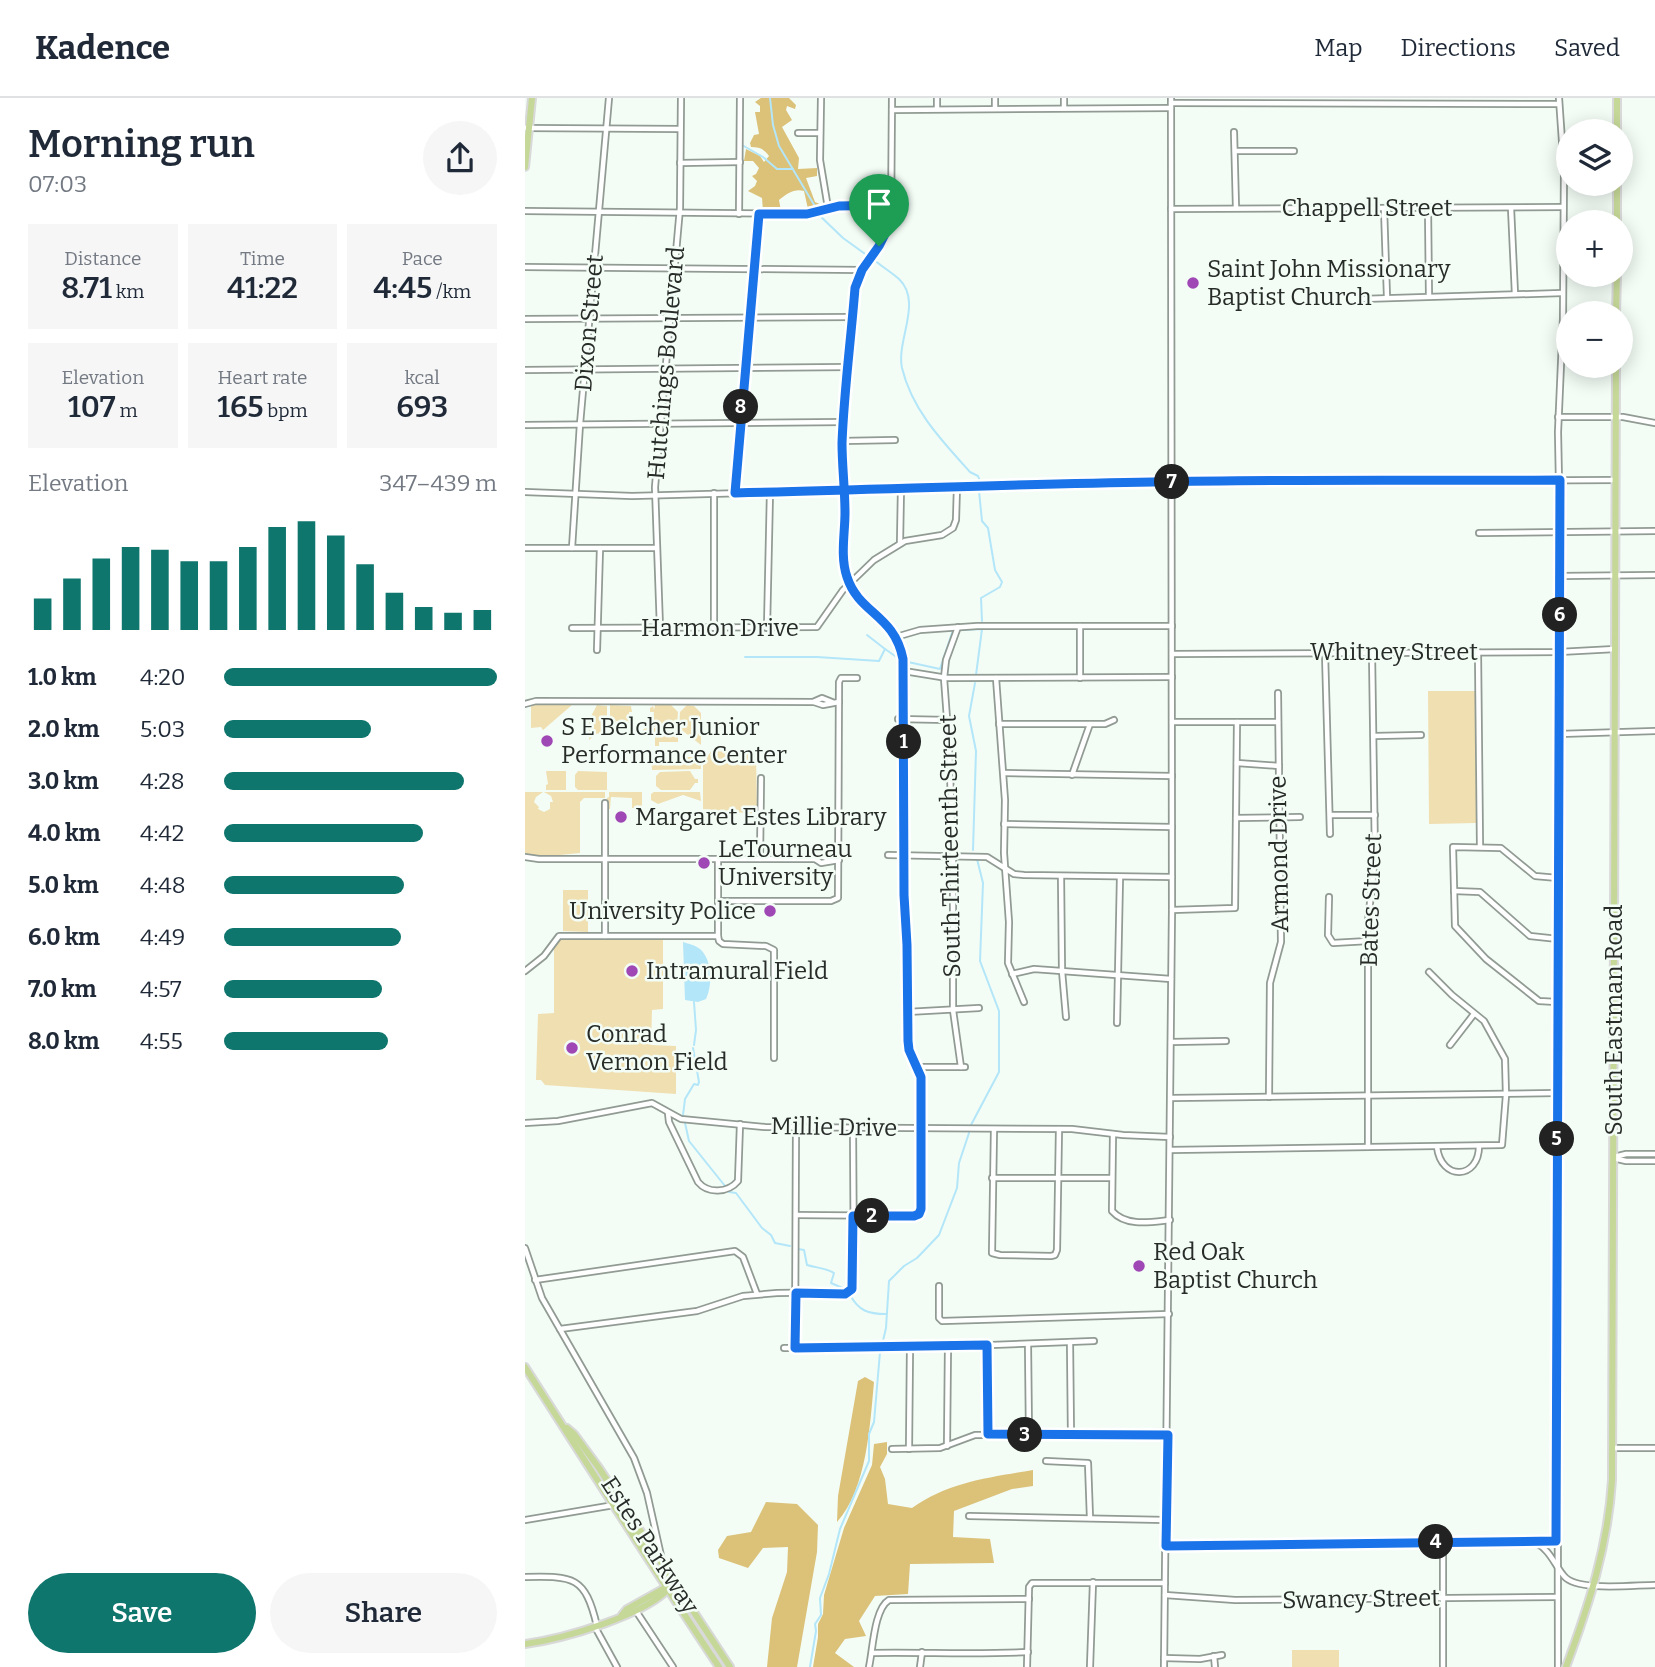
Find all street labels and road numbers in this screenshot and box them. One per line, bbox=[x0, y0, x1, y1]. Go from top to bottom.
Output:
street label: Chappell Street bbox=[1282, 194, 1453, 222]
street label: Hutchings Boulevard bbox=[642, 245, 690, 481]
street label: Dixon Street bbox=[569, 253, 609, 393]
street label: Harmon Drive bbox=[641, 614, 799, 642]
street label: Whitney Street bbox=[1310, 638, 1478, 666]
street label: South Thirteenth Street bbox=[934, 714, 966, 978]
street label: Armond Drive bbox=[1264, 775, 1294, 933]
street label: Bates Street bbox=[1355, 832, 1387, 967]
street label: South Eastman Road bbox=[1600, 904, 1628, 1136]
street label: Millie Drive bbox=[770, 1112, 898, 1142]
street label: Estes Parkway bbox=[595, 1471, 705, 1619]
street label: Swancy Street bbox=[1282, 1584, 1440, 1614]

